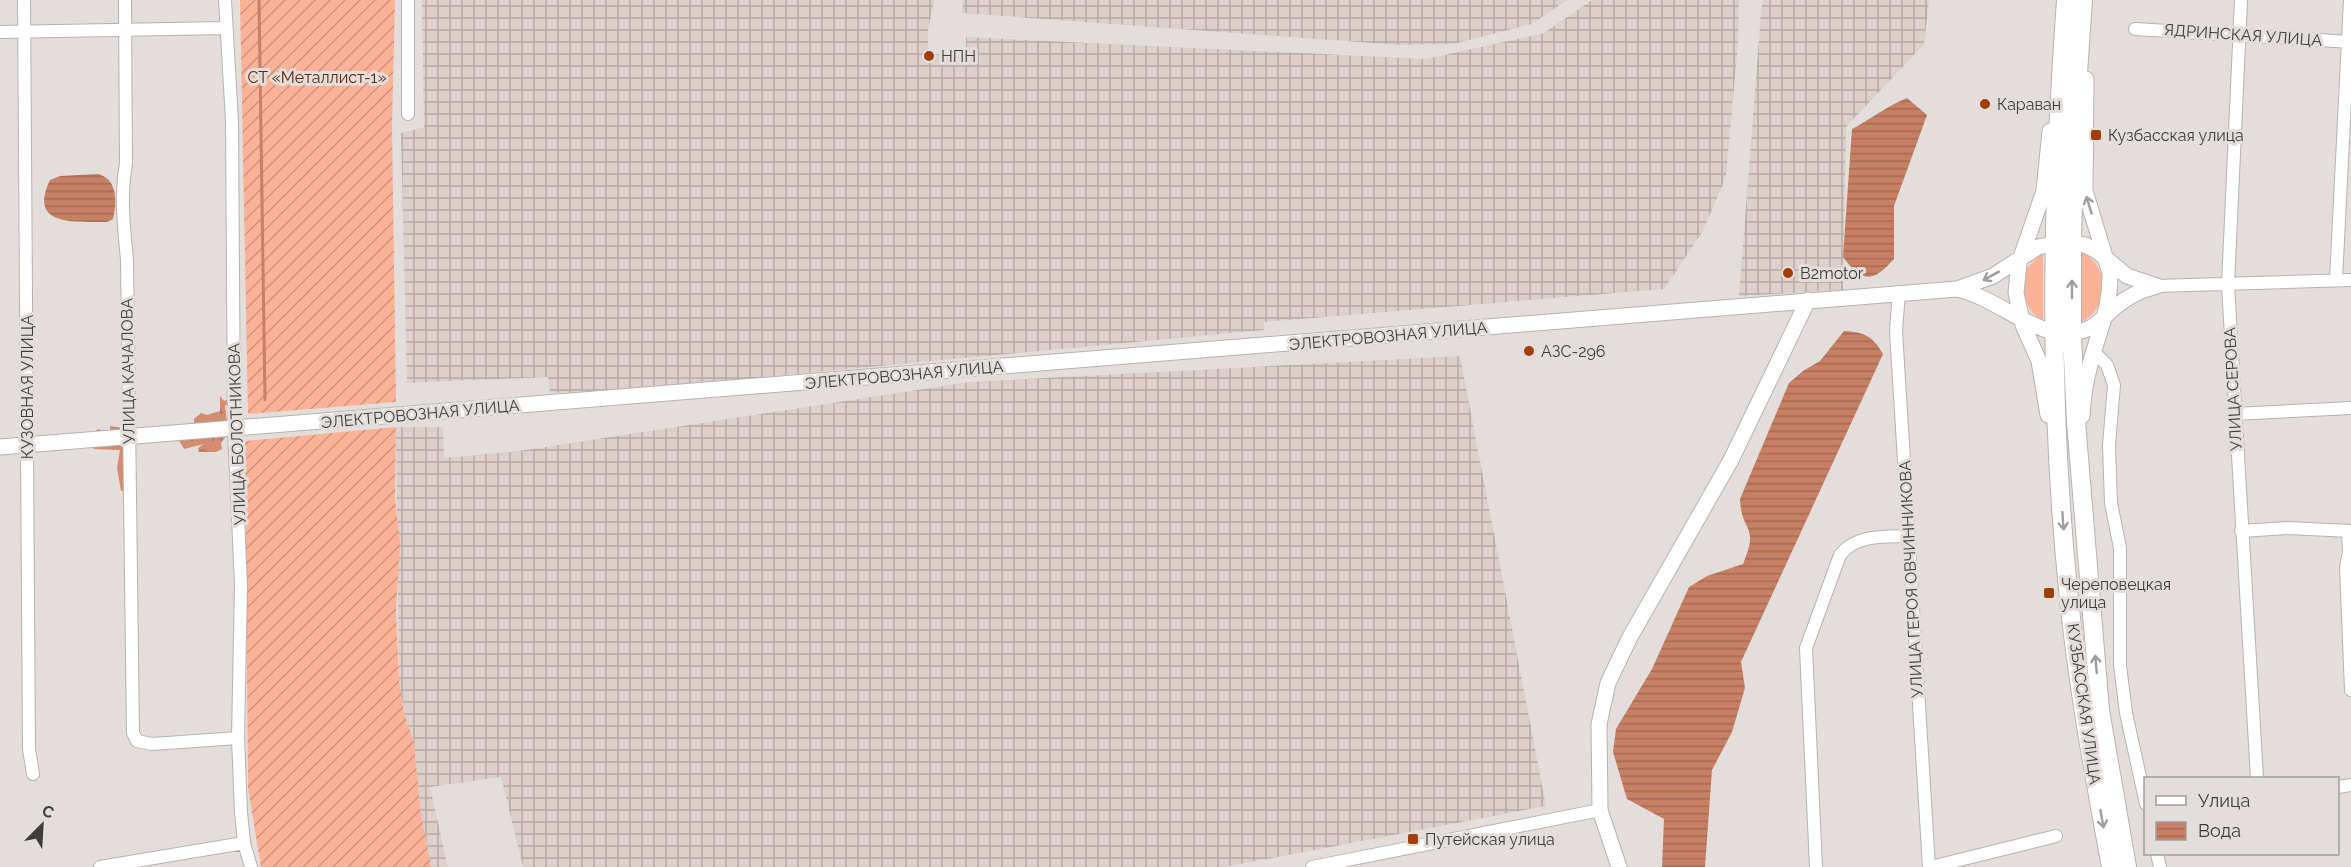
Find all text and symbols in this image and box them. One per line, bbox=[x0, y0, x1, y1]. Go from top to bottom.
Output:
street label: ЯДРИНСКАЯ УЛИЦА bbox=[2163, 20, 2323, 50]
place label: НПН bbox=[941, 47, 976, 66]
marker: НПН bbox=[922, 49, 936, 63]
park label: СТ «Металлист-1» bbox=[247, 68, 387, 87]
place label: Караван bbox=[1997, 95, 2061, 114]
marker: Караван bbox=[1978, 97, 1992, 111]
place label: Кузбасская улица bbox=[2108, 126, 2244, 145]
marker: Кузбасская улица bbox=[2089, 128, 2103, 142]
one-way arrow bbox=[2083, 196, 2094, 215]
place label: B2motor bbox=[1800, 264, 1864, 283]
marker: B2motor bbox=[1781, 266, 1795, 280]
one-way arrow bbox=[1983, 270, 2000, 282]
one-way arrow bbox=[2066, 279, 2078, 299]
street label: УЛИЦА КАЧАЛОВА bbox=[117, 298, 139, 444]
street label: КУЗОВНАЯ УЛИЦА bbox=[18, 315, 37, 459]
street label: ЭЛЕКТРОВОЗНАЯ УЛИЦА bbox=[1288, 318, 1488, 354]
street label: УЛИЦА СЕРОВА bbox=[2220, 327, 2246, 451]
place label: АЗС-296 bbox=[1541, 342, 1606, 361]
street label: УЛИЦА БОЛОТНИКОВА bbox=[224, 343, 250, 525]
marker: АЗС-296 bbox=[1522, 344, 1536, 358]
street label: ЭЛЕКТРОВОЗНАЯ УЛИЦА bbox=[804, 357, 1004, 393]
street label: ЭЛЕКТРОВОЗНАЯ УЛИЦА bbox=[320, 396, 520, 432]
street label: УЛИЦА ГЕРОЯ ОВЧИННИКОВА bbox=[1895, 460, 1927, 698]
one-way arrow bbox=[2058, 511, 2069, 531]
place label: Череповецкая улица bbox=[2061, 575, 2171, 612]
marker: Череповецкая улица bbox=[2042, 586, 2056, 600]
street label: КУЗБАССКАЯ УЛИЦА bbox=[2063, 622, 2105, 786]
one-way arrow bbox=[2090, 655, 2101, 675]
legend bbox=[2144, 777, 2339, 855]
text: Улица bbox=[2198, 790, 2250, 811]
north arrow bbox=[12, 795, 72, 855]
text: С bbox=[39, 801, 57, 823]
one-way arrow bbox=[2097, 808, 2108, 828]
text: Вода bbox=[2198, 820, 2241, 841]
place label: Путейская улица bbox=[1425, 830, 1555, 849]
marker: Путейская улица bbox=[1406, 832, 1420, 846]

